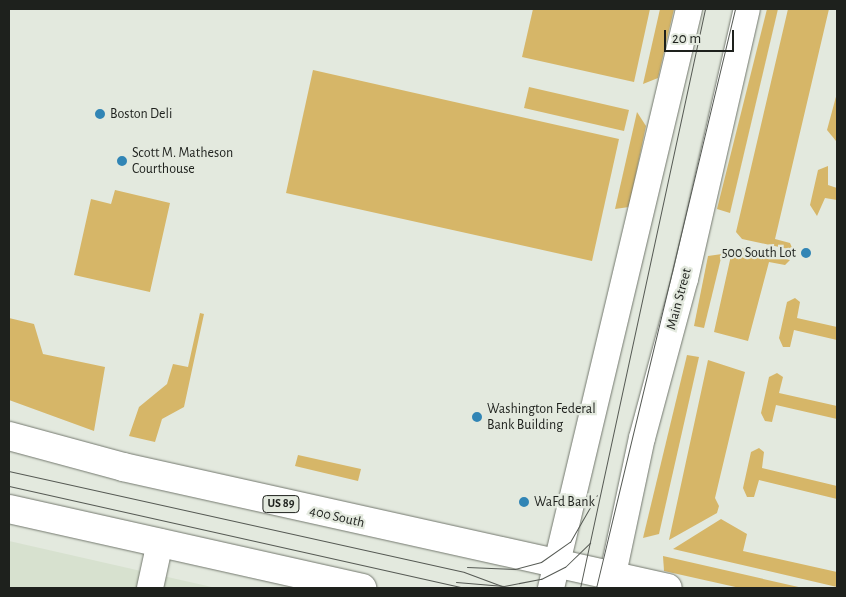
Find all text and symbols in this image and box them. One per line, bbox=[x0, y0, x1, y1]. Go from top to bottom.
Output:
scale bar bbox=[666, 20, 736, 52]
text: 20 m bbox=[672, 31, 701, 46]
place label: Boston Deli bbox=[110, 106, 172, 122]
marker: Boston Deli bbox=[94, 108, 106, 120]
place label: Scott M. Matheson Courthouse bbox=[132, 145, 233, 178]
marker: Scott M. Matheson Courthouse bbox=[116, 155, 128, 167]
place label: 500 South Lot bbox=[722, 245, 796, 261]
marker: 500 South Lot bbox=[800, 247, 812, 259]
street label: Main Street bbox=[663, 266, 695, 332]
place label: Washington Federal Bank Building bbox=[487, 401, 596, 434]
marker: Washington Federal Bank Building bbox=[471, 411, 483, 423]
road number: US 89 bbox=[262, 494, 300, 514]
place label: WaFd Bank bbox=[534, 494, 595, 510]
marker: WaFd Bank bbox=[518, 496, 530, 508]
street label: 400 South bbox=[308, 503, 366, 531]

